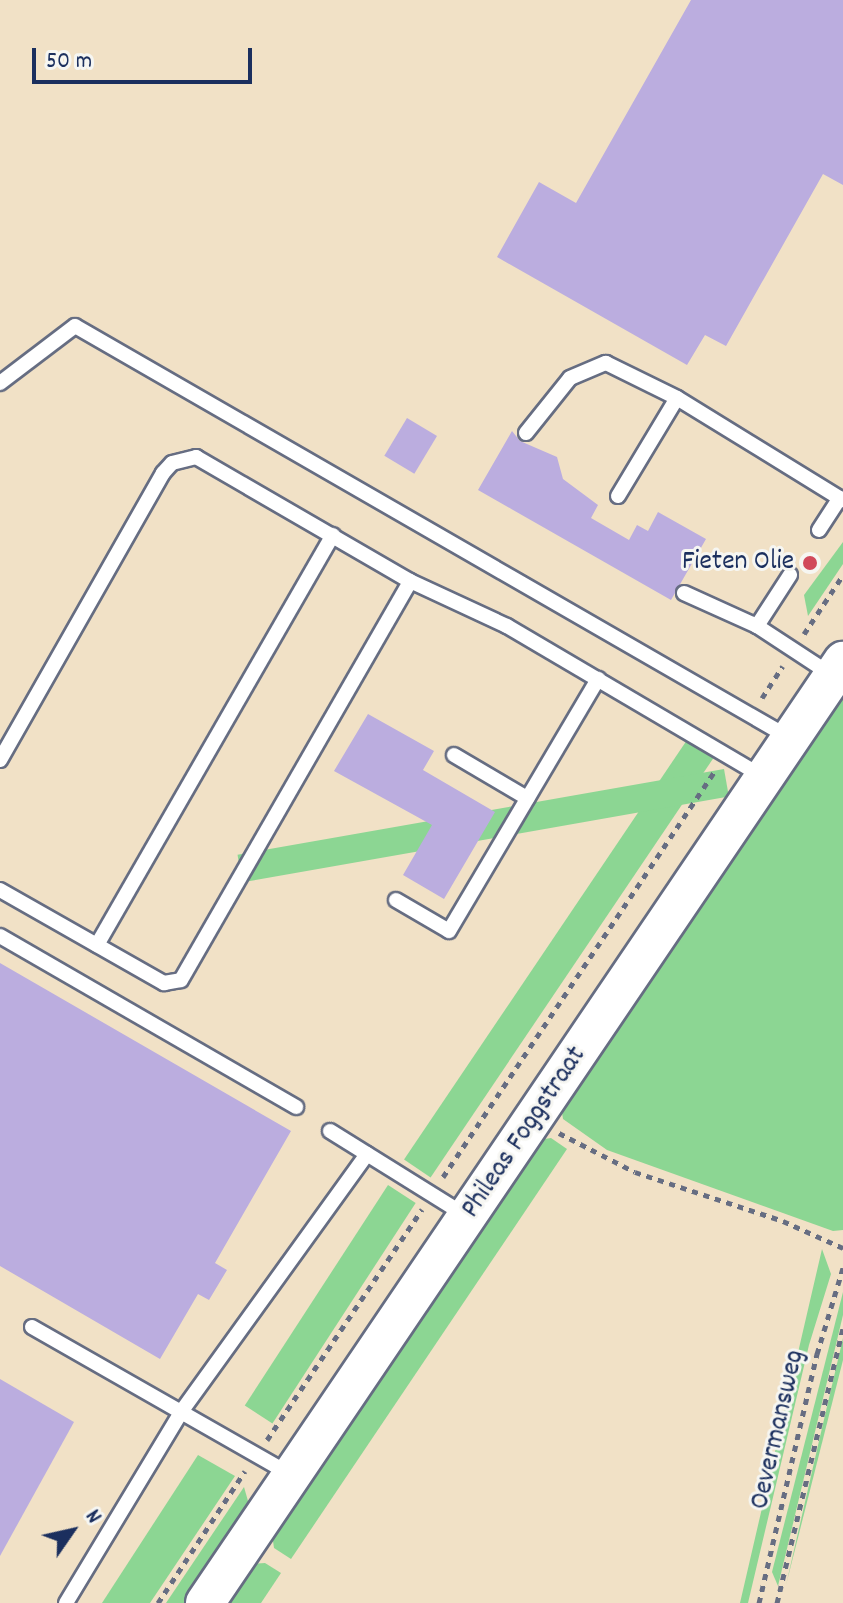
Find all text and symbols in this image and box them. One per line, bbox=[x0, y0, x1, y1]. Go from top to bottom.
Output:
scale bar bbox=[36, 32, 256, 82]
text: 50 m bbox=[46, 45, 92, 79]
place label: Fieten Olie bbox=[682, 546, 794, 580]
marker: Fieten Olie bbox=[801, 554, 819, 572]
street label: Phileas Foggstraat bbox=[455, 1041, 595, 1225]
street label: Oevermansweg bbox=[744, 1347, 814, 1513]
north arrow bbox=[32, 1491, 112, 1571]
text: N bbox=[76, 1504, 108, 1530]

